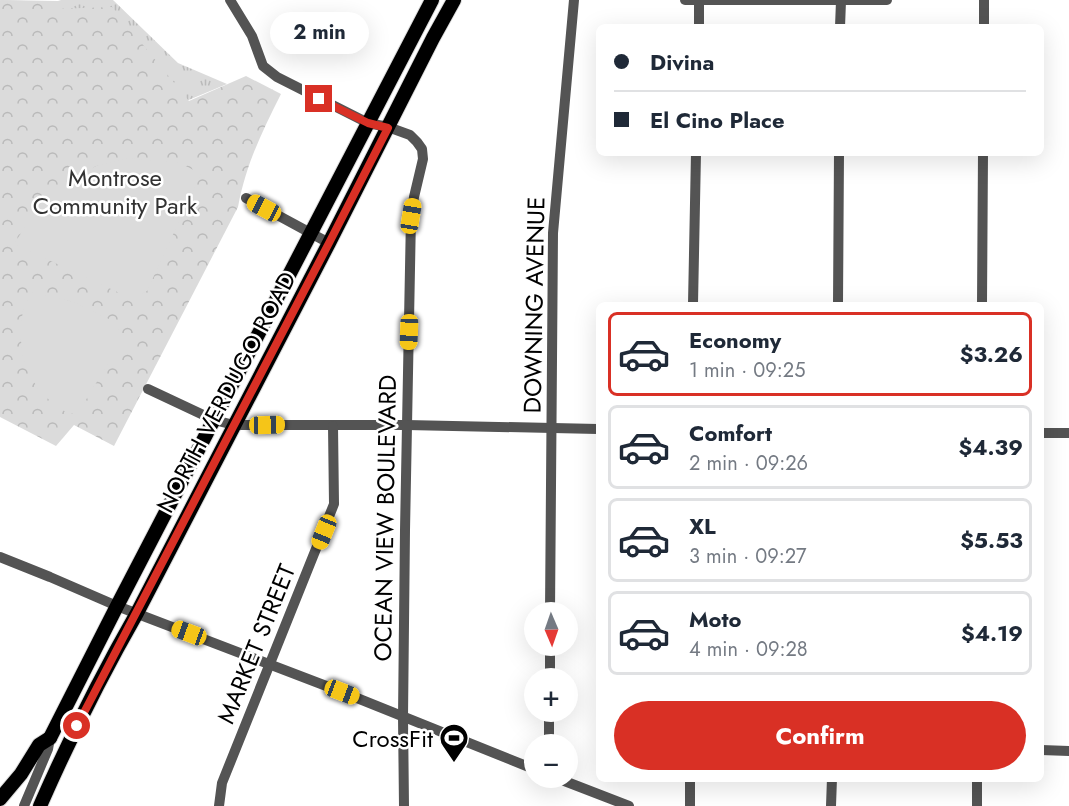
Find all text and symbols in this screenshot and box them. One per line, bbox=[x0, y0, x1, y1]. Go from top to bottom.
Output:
callout: 2 min bbox=[270, 12, 368, 54]
text: 2 min bbox=[293, 18, 346, 47]
text: Divina bbox=[650, 46, 714, 78]
route end bbox=[305, 85, 332, 112]
text: El Cino Place bbox=[650, 104, 785, 136]
park label: Montrose Community Park bbox=[33, 160, 198, 223]
car bbox=[244, 192, 284, 224]
street label: DOWNING AVENUE bbox=[515, 196, 553, 414]
car bbox=[399, 197, 423, 235]
street label: NORTH VERDUGO ROAD bbox=[147, 265, 305, 519]
car bbox=[399, 314, 419, 350]
text: Economy bbox=[689, 324, 781, 356]
icon: car bbox=[617, 327, 671, 381]
text: $3.26 bbox=[960, 338, 1023, 370]
text: 1 min · 09:25 bbox=[689, 356, 805, 385]
street label: OCEAN VIEW BOULEVARD bbox=[365, 374, 405, 662]
car bbox=[249, 416, 285, 434]
text: Comfort bbox=[689, 417, 772, 449]
icon: car bbox=[617, 420, 671, 474]
text: $4.39 bbox=[958, 431, 1023, 463]
text: 2 min · 09:26 bbox=[689, 449, 808, 478]
text: XL bbox=[689, 510, 716, 542]
car bbox=[309, 512, 339, 552]
icon: car bbox=[617, 513, 671, 567]
text: $5.53 bbox=[960, 524, 1023, 556]
text: 3 min · 09:27 bbox=[689, 542, 807, 571]
street label: MARKET STREET bbox=[208, 559, 304, 729]
north arrow bbox=[524, 602, 578, 656]
map controls bbox=[524, 602, 578, 788]
text: Moto bbox=[689, 603, 742, 635]
icon: car bbox=[617, 606, 671, 660]
text: $4.19 bbox=[961, 617, 1023, 649]
car bbox=[169, 618, 209, 648]
text: 4 min · 09:28 bbox=[689, 635, 808, 664]
button: + bbox=[524, 668, 578, 722]
car bbox=[322, 677, 362, 707]
button: Confirm bbox=[614, 701, 1026, 770]
route start bbox=[63, 712, 90, 739]
place label: CrossFit bbox=[352, 721, 433, 756]
sports icon: CrossFit bbox=[438, 722, 470, 764]
button: − bbox=[524, 734, 578, 788]

